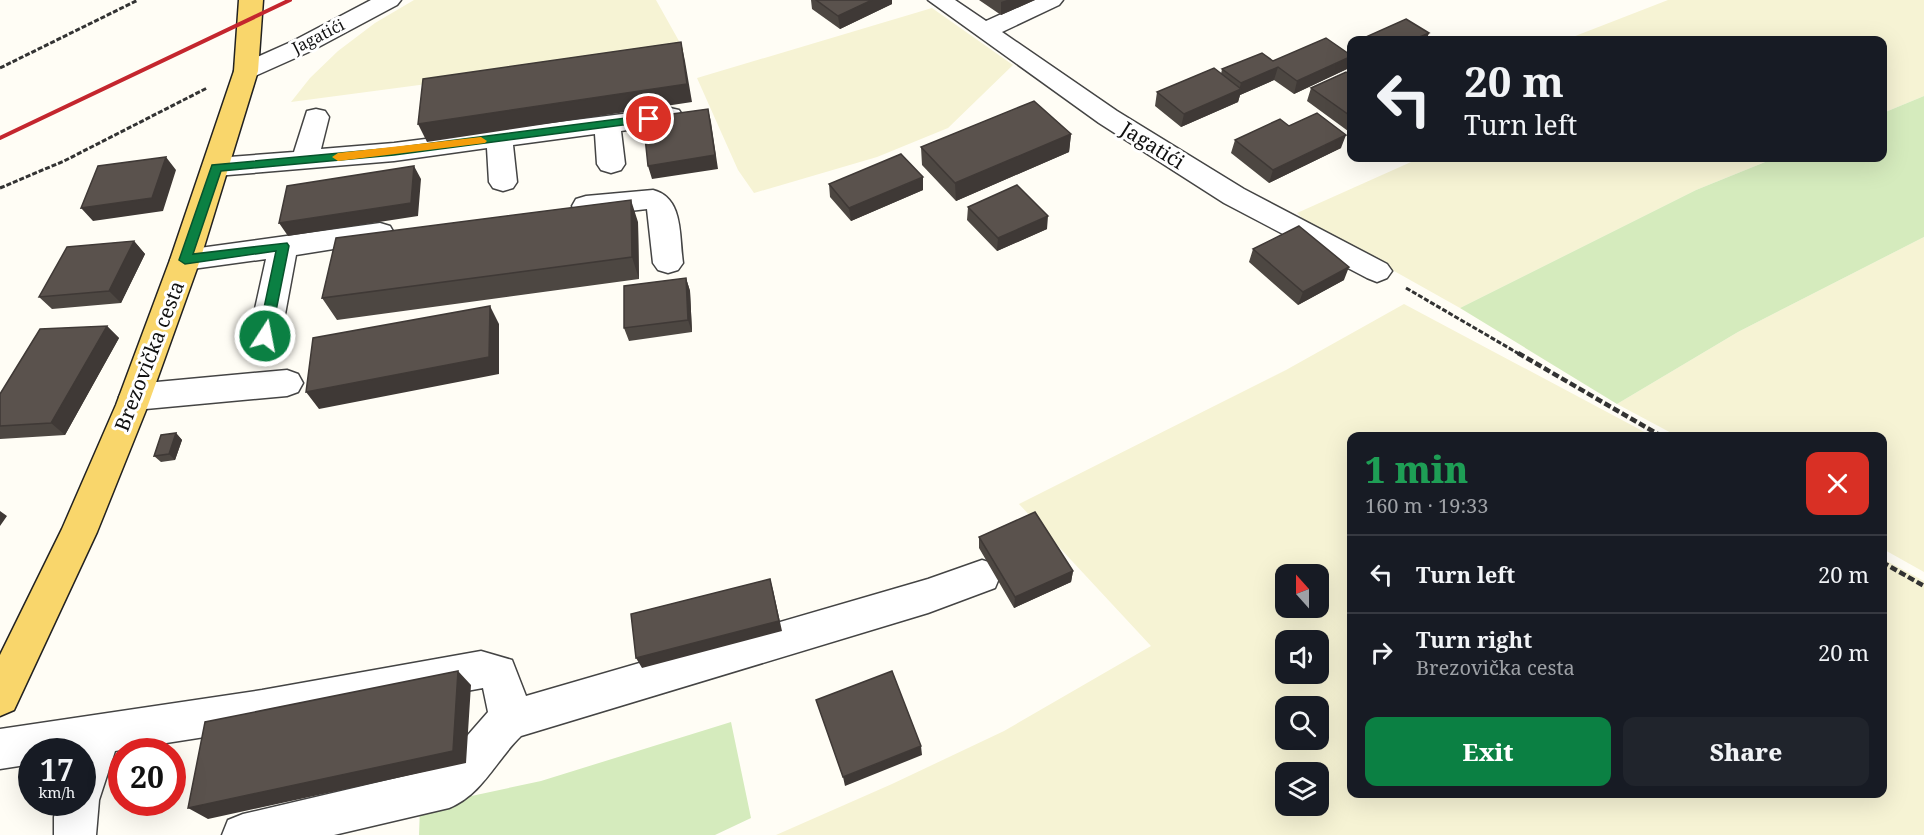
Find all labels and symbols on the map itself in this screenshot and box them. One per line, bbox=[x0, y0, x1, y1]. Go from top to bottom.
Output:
street label: Jagatići bbox=[287, 13, 348, 59]
pin bbox=[623, 93, 674, 144]
street label: Jagatići bbox=[1115, 114, 1190, 175]
street label: Brezovička cesta bbox=[108, 277, 190, 435]
position arrow bbox=[233, 304, 297, 368]
north arrow bbox=[1275, 564, 1329, 618]
speed limit sign: 20 bbox=[108, 738, 186, 816]

